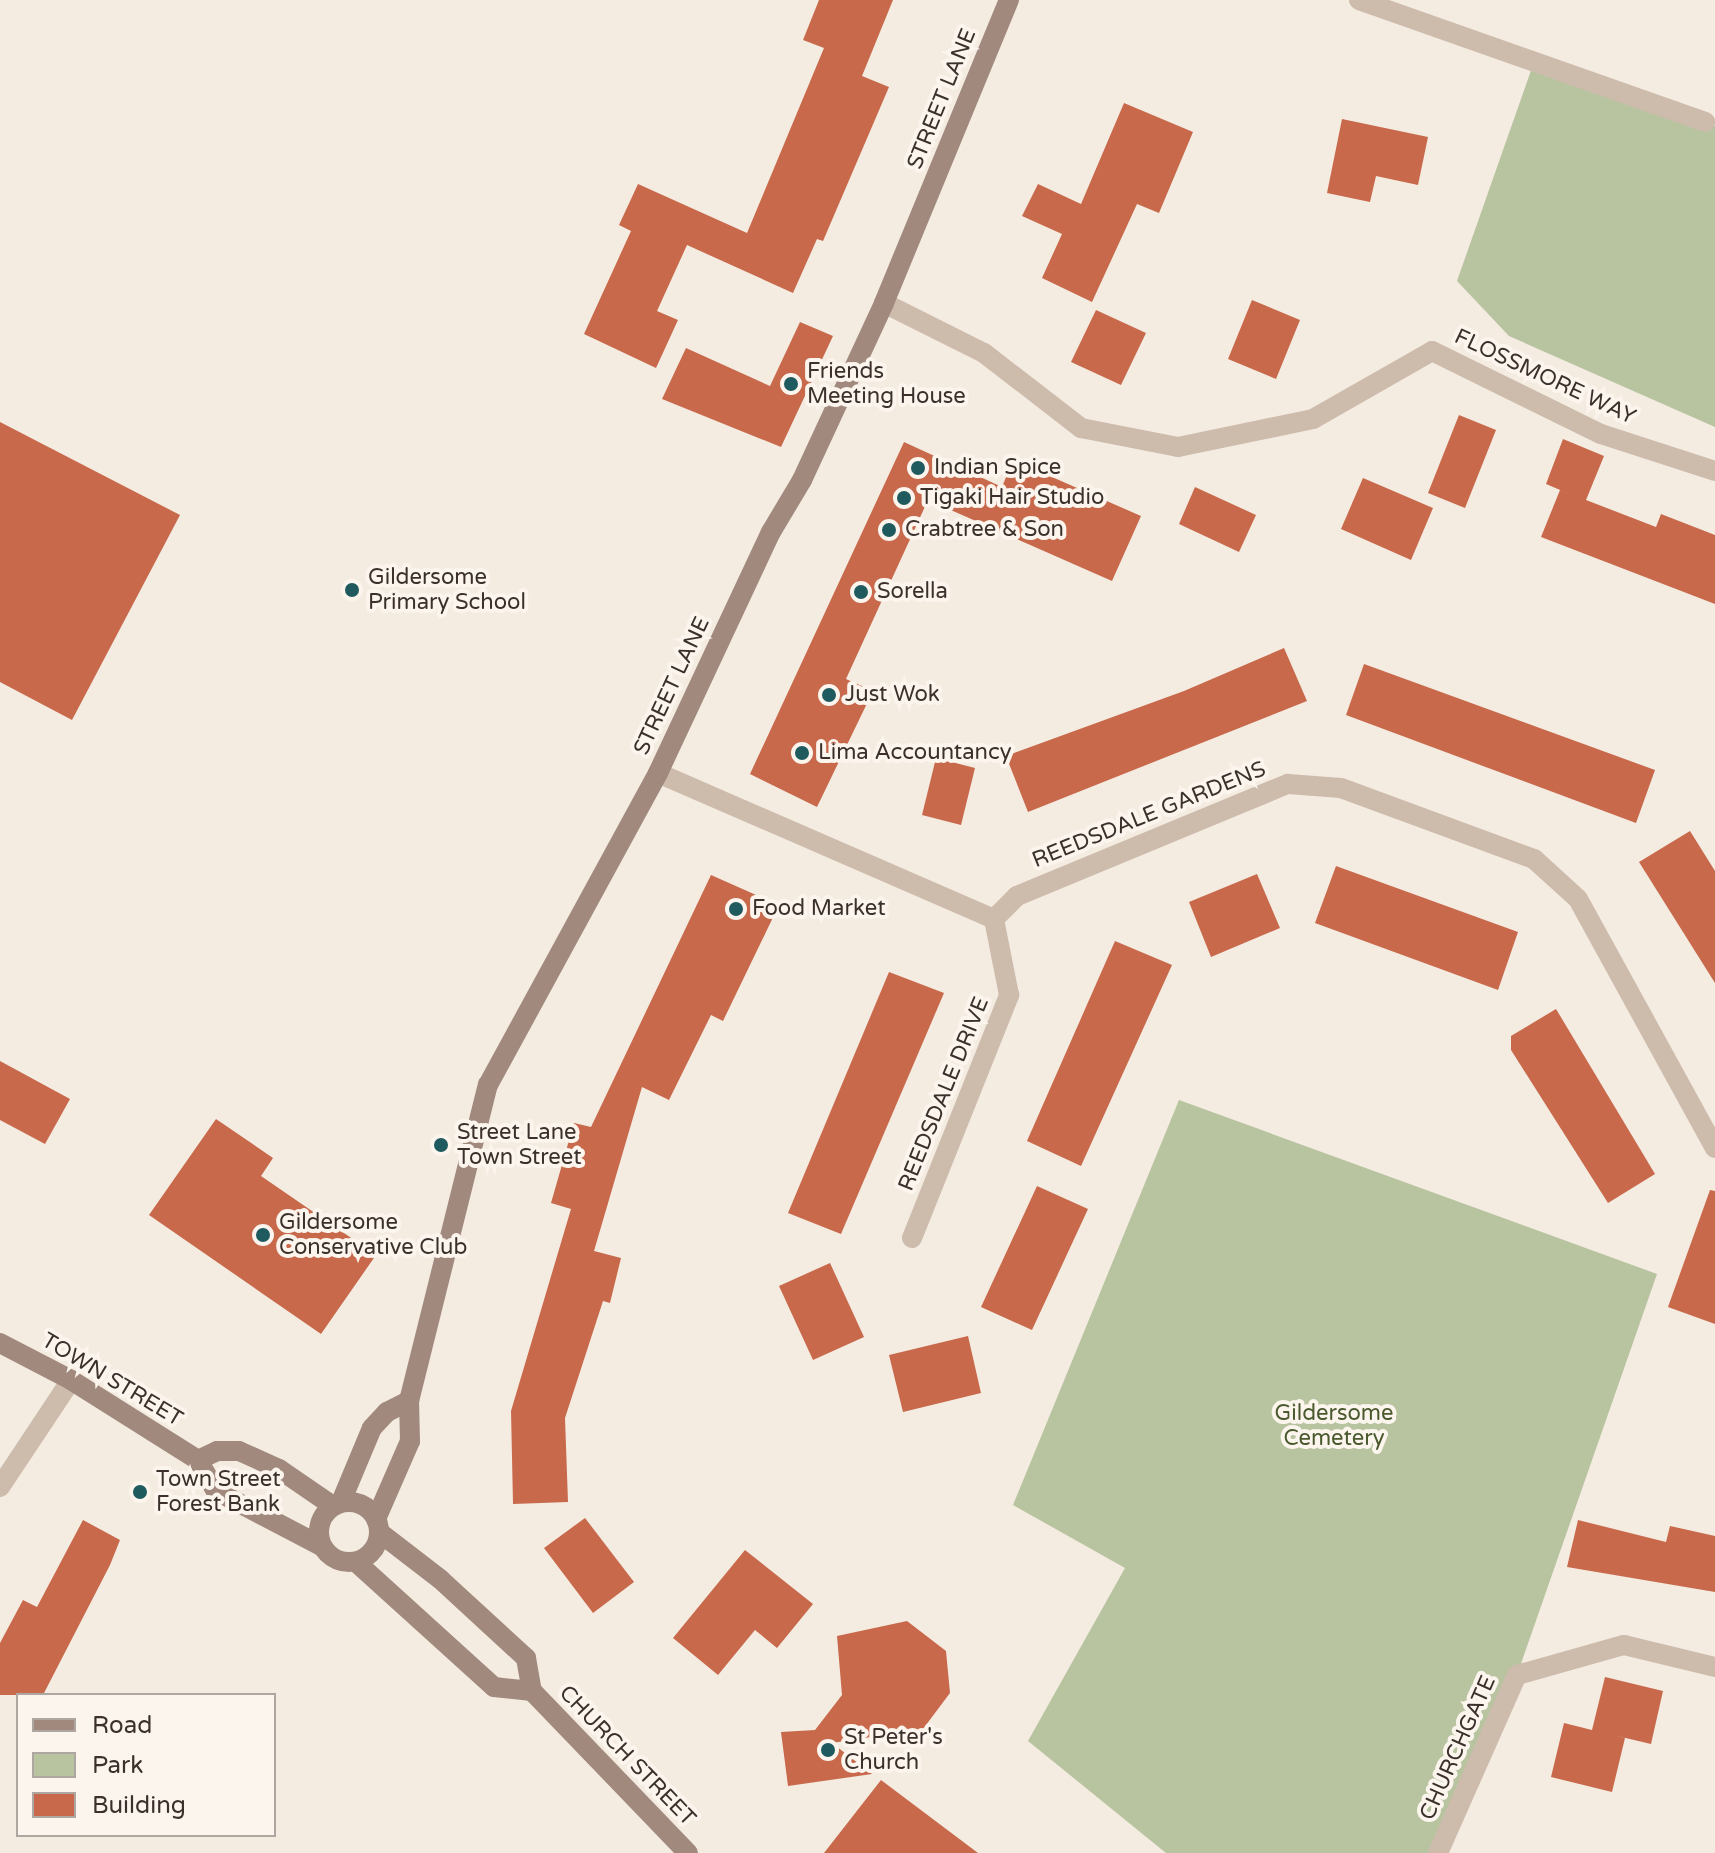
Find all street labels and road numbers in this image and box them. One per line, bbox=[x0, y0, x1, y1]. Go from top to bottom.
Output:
street label: STREET LANE bbox=[902, 25, 982, 173]
street label: FLOSSMORE WAY bbox=[1450, 323, 1640, 431]
street label: STREET LANE bbox=[628, 613, 716, 759]
street label: REEDSDALE GARDENS bbox=[1028, 756, 1270, 874]
street label: REEDSDALE DRIVE bbox=[893, 993, 995, 1195]
street label: TOWN STREET bbox=[37, 1328, 187, 1432]
street label: CHURCHGATE bbox=[1414, 1672, 1502, 1824]
street label: CHURCH STREET bbox=[553, 1680, 701, 1832]

